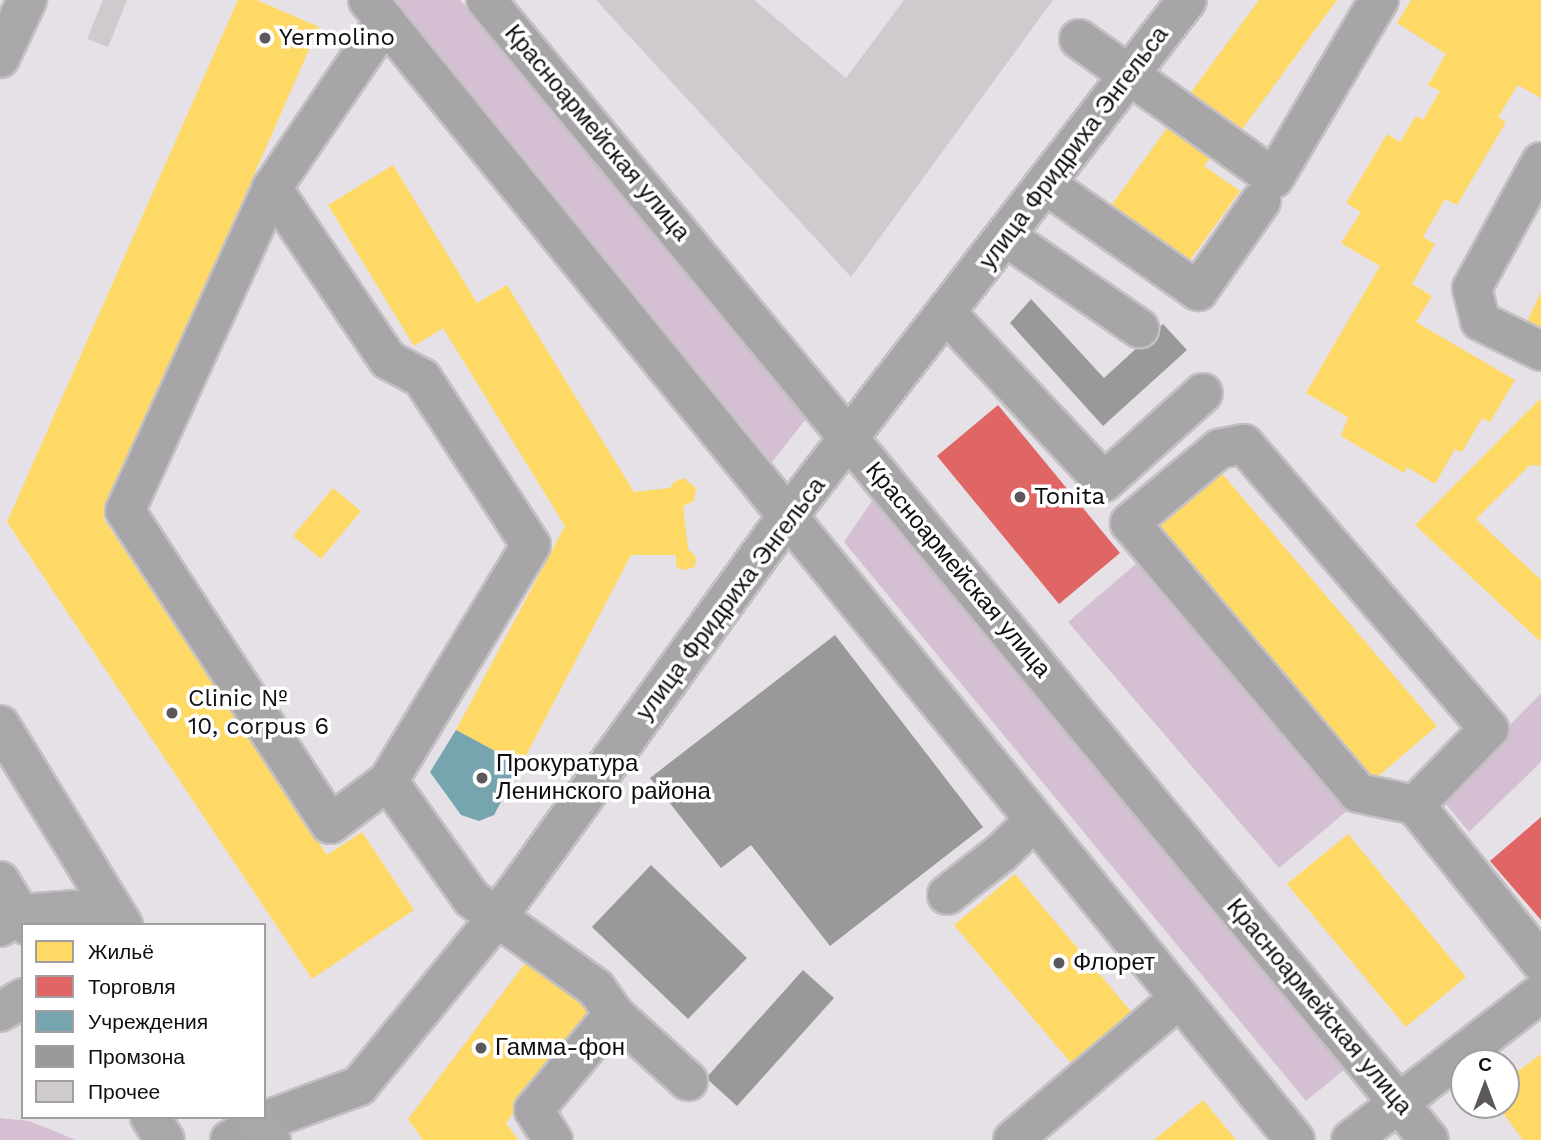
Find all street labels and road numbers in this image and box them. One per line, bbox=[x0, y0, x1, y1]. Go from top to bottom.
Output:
street label: Красноармейская улица bbox=[498, 19, 696, 247]
street label: улица Фридриха Энгельса bbox=[973, 21, 1175, 275]
street label: Красноармейская улица bbox=[859, 456, 1057, 684]
street label: улица Фридриха Энгельса bbox=[630, 472, 832, 726]
street label: Красноармейская улица bbox=[1220, 893, 1418, 1121]

